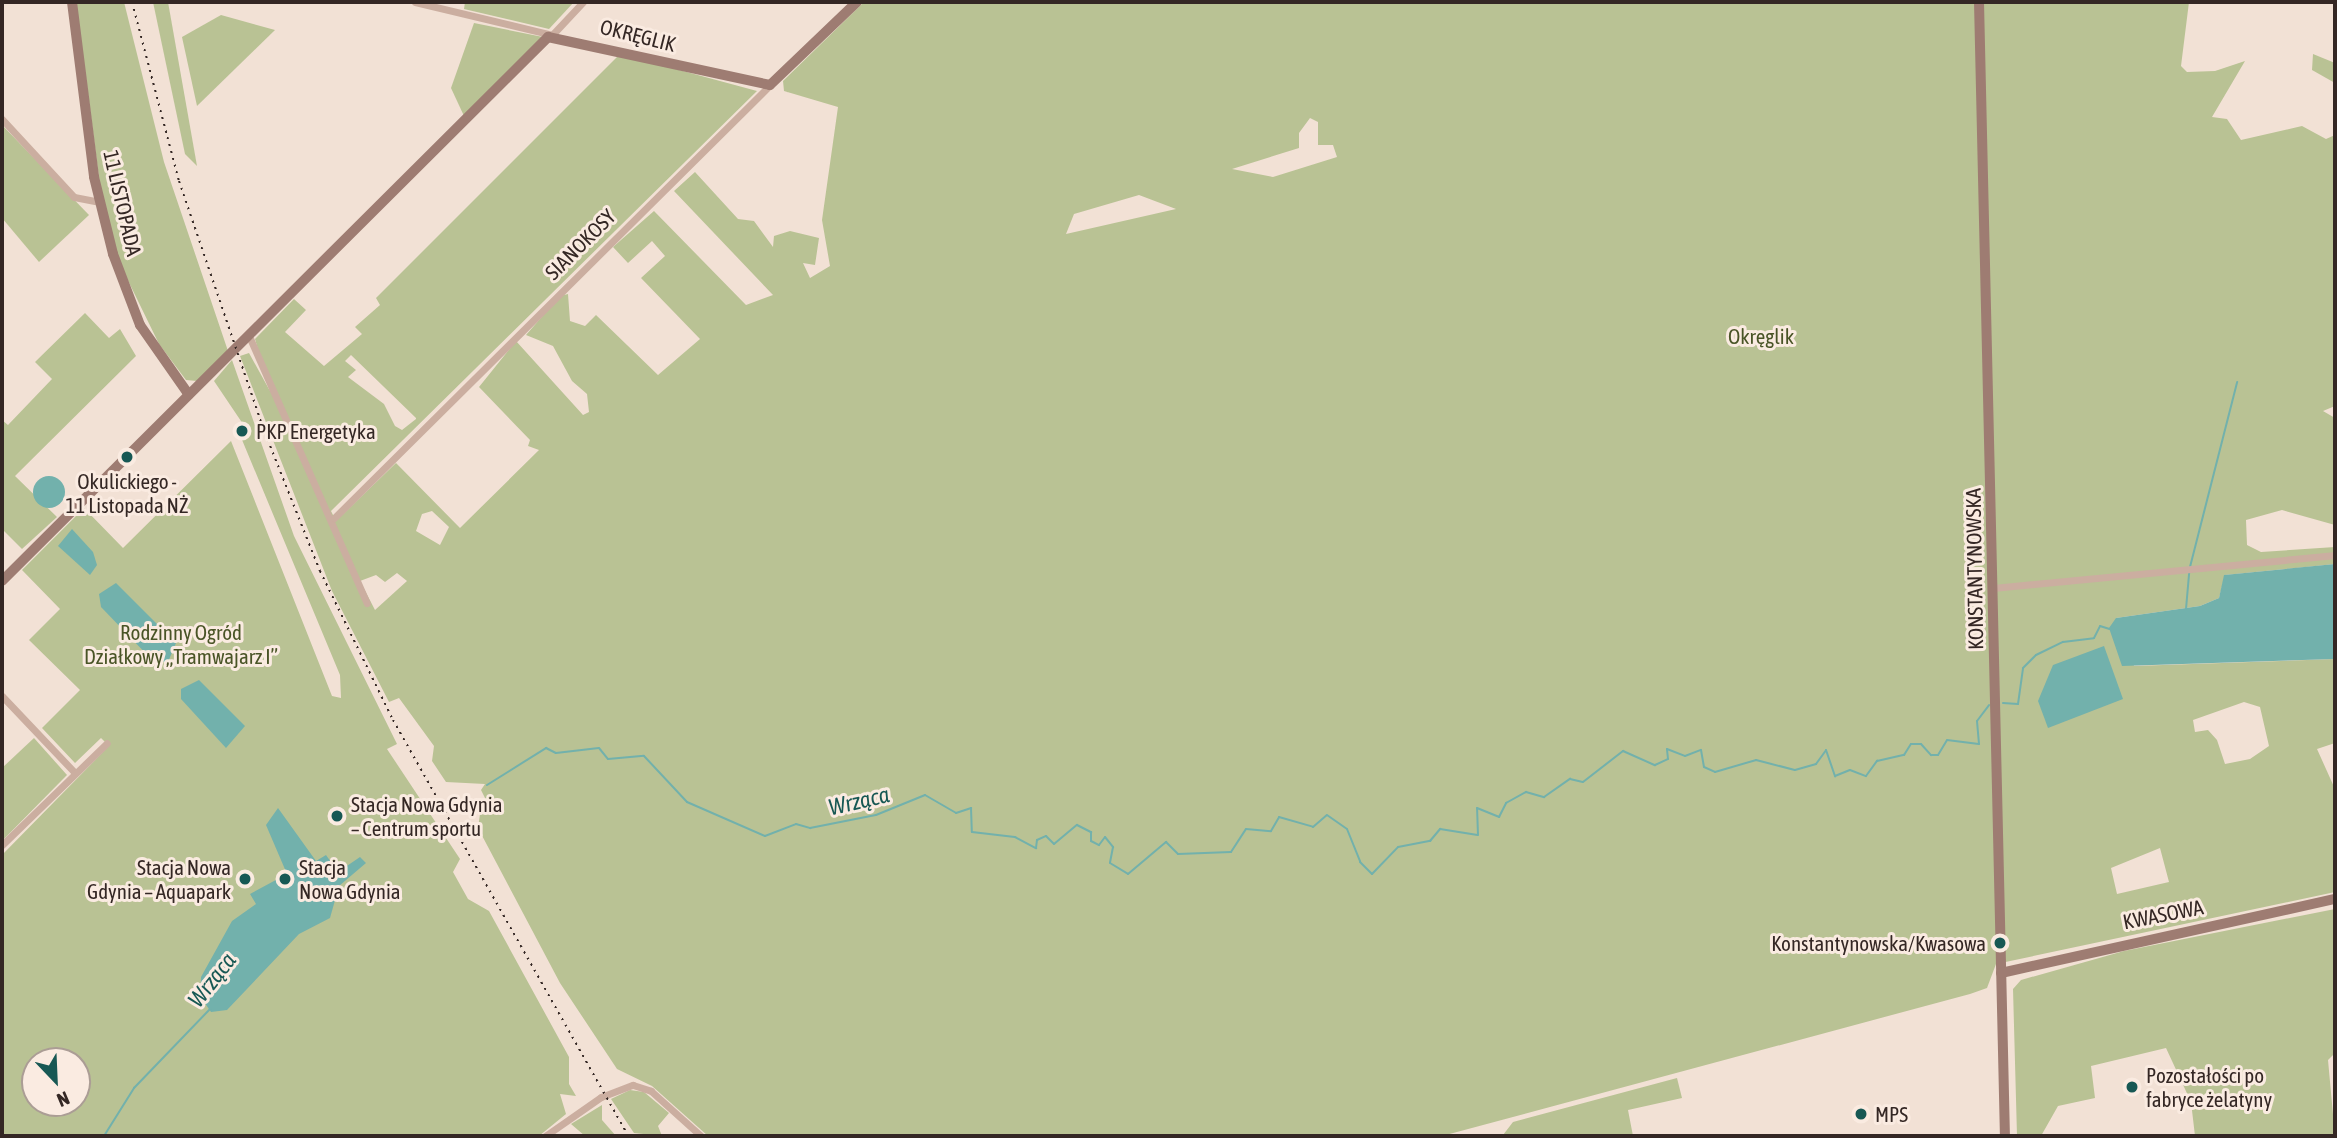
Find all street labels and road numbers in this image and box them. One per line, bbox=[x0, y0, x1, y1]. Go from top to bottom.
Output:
street label: OKRĘGLIK bbox=[598, 13, 678, 57]
street label: 11 LISTOPADA bbox=[99, 148, 147, 258]
street label: SIANOKOSY bbox=[540, 204, 620, 284]
street label: KONSTANTYNOWSKA bbox=[1960, 488, 1988, 650]
street label: KWASOWA bbox=[2121, 894, 2205, 934]

